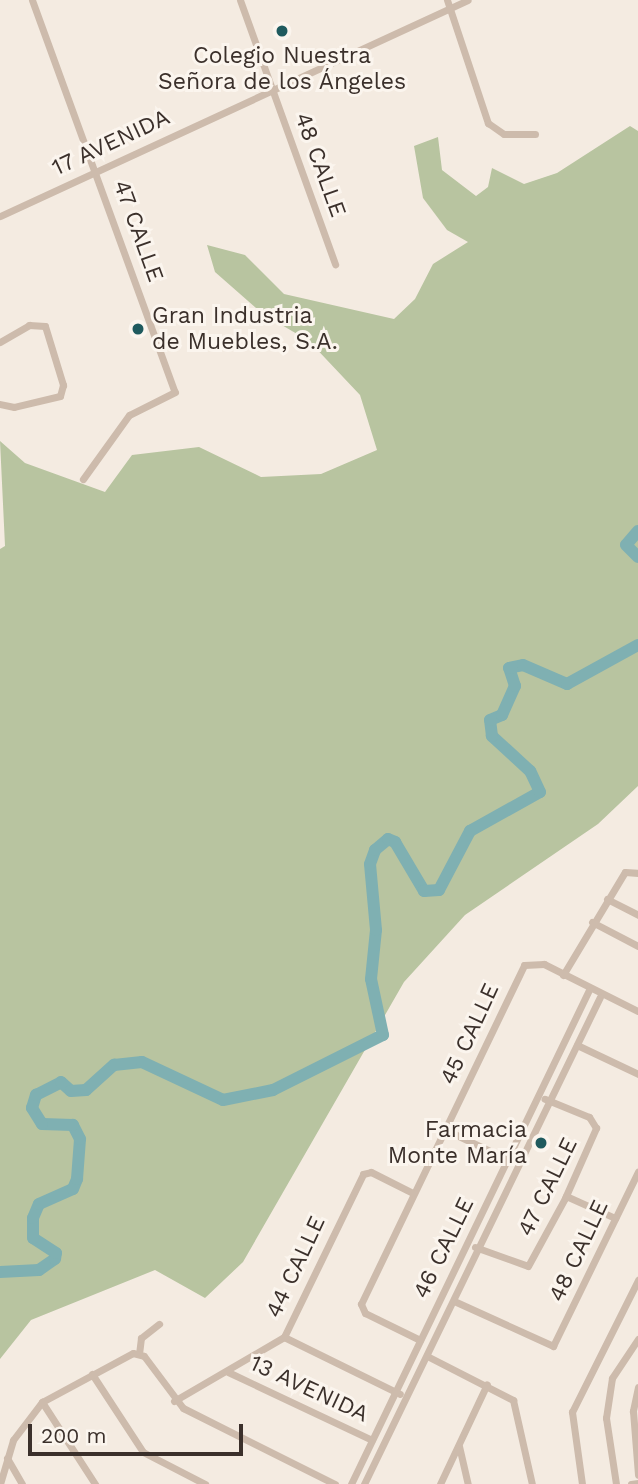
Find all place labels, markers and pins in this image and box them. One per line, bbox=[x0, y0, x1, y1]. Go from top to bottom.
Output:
marker: Colegio Nuestra Señora de los Ángeles bbox=[274, 23, 290, 39]
place label: Colegio Nuestra Señora de los Ángeles bbox=[157, 42, 407, 96]
place label: Gran Industria de Muebles, S.A. bbox=[152, 302, 338, 356]
marker: Gran Industria de Muebles, S.A. bbox=[130, 321, 146, 337]
place label: Farmacia Monte María bbox=[388, 1116, 527, 1170]
marker: Farmacia Monte María bbox=[533, 1135, 549, 1151]

